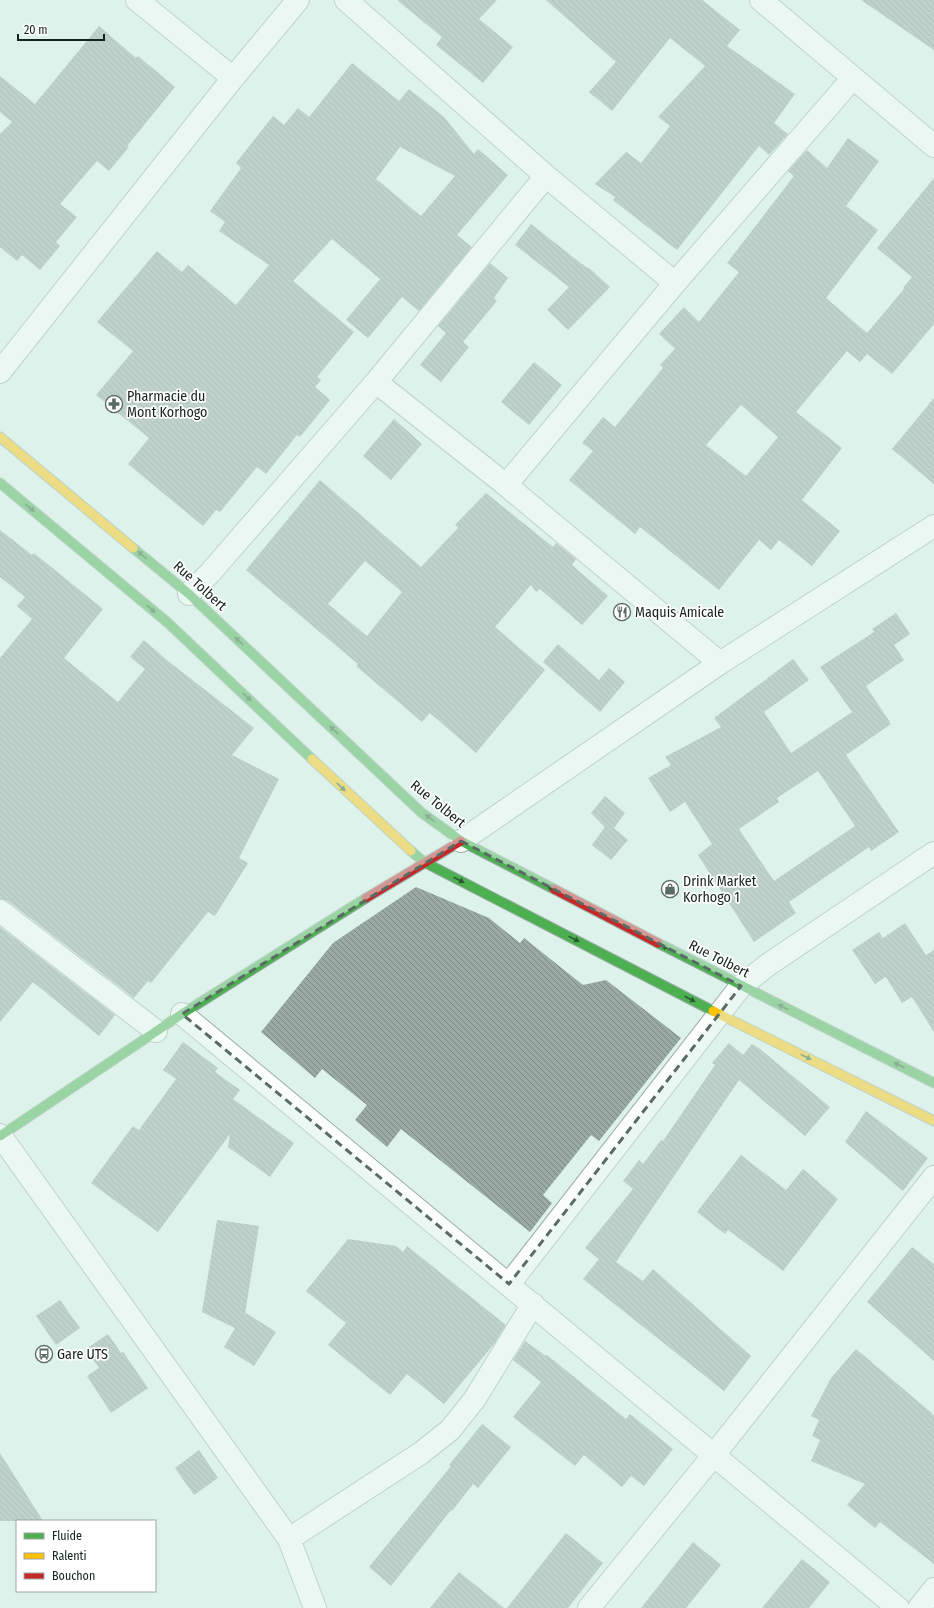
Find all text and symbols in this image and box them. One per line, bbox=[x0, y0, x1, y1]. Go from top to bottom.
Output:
scale bar bbox=[18, 16, 104, 42]
text: 20 m bbox=[24, 23, 48, 37]
place label: Pharmacie du Mont Korhogo bbox=[127, 388, 208, 421]
pharmacy icon: Pharmacie du Mont Korhogo bbox=[104, 394, 124, 414]
one-way arrow bbox=[25, 503, 35, 512]
one-way arrow bbox=[136, 550, 147, 559]
street label: Rue Tolbert bbox=[170, 558, 230, 615]
restaurant icon: Maquis Amicale bbox=[612, 602, 632, 622]
one-way arrow bbox=[146, 604, 157, 613]
place label: Maquis Amicale bbox=[635, 604, 724, 621]
one-way arrow bbox=[234, 636, 244, 646]
one-way arrow bbox=[242, 692, 251, 701]
one-way arrow bbox=[329, 725, 339, 735]
street label: Rue Tolbert bbox=[407, 777, 469, 832]
one-way arrow bbox=[336, 782, 346, 791]
one-way arrow bbox=[424, 814, 435, 822]
place label: Drink Market Korhogo 1 bbox=[683, 873, 757, 906]
one-way arrow bbox=[453, 876, 465, 883]
shop icon: Drink Market Korhogo 1 bbox=[660, 879, 680, 899]
one-way arrow bbox=[546, 885, 557, 891]
one-way arrow bbox=[569, 936, 580, 942]
street label: Rue Tolbert bbox=[686, 936, 753, 982]
one-way arrow bbox=[661, 945, 673, 951]
one-way arrow bbox=[684, 995, 696, 1002]
one-way arrow bbox=[777, 1004, 789, 1010]
one-way arrow bbox=[800, 1054, 812, 1060]
one-way arrow bbox=[893, 1062, 905, 1068]
bus stop icon: Gare UTS bbox=[34, 1344, 54, 1364]
place label: Gare UTS bbox=[57, 1346, 108, 1363]
legend bbox=[16, 1520, 156, 1592]
text: Fluide bbox=[52, 1529, 82, 1543]
text: Ralenti bbox=[52, 1549, 87, 1563]
text: Bouchon bbox=[52, 1569, 95, 1583]

